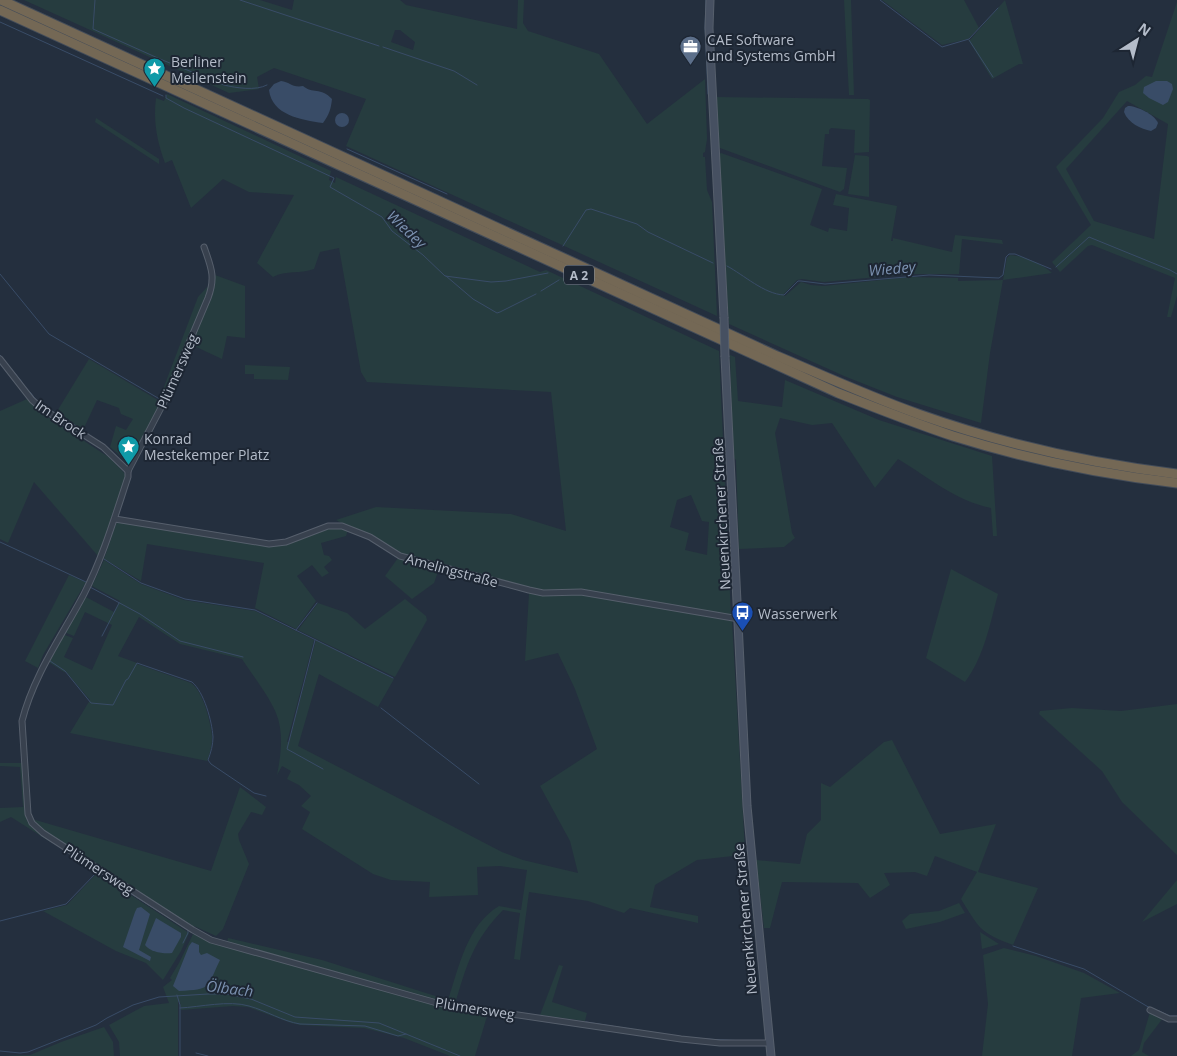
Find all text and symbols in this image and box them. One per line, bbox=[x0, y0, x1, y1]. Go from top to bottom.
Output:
north arrow bbox=[1112, 15, 1162, 65]
text: N bbox=[1135, 18, 1155, 40]
place label: CAE Software und Systems GmbH bbox=[707, 30, 836, 65]
office icon: CAE Software und Systems GmbH bbox=[679, 35, 703, 66]
place label: Berliner Meilenstein bbox=[171, 52, 247, 87]
place icon: Berliner Meilenstein bbox=[143, 57, 167, 88]
water label: Wiedey bbox=[383, 206, 432, 253]
water label: Wiedey bbox=[868, 256, 917, 280]
road number: A 2 bbox=[564, 266, 594, 284]
street label: Plümersweg bbox=[152, 330, 202, 411]
street label: Im Brock bbox=[32, 395, 91, 443]
place label: Konrad Mestekemper Platz bbox=[144, 429, 270, 464]
place icon: Konrad Mestekemper Platz bbox=[116, 434, 140, 465]
street label: Neuenkirchener Straße bbox=[708, 438, 734, 590]
street label: Amelingstraße bbox=[404, 549, 500, 591]
bus stop icon: Wasserwerk bbox=[730, 601, 754, 632]
place label: Wasserwerk bbox=[758, 604, 838, 623]
street label: Plümersweg bbox=[60, 839, 138, 899]
street label: Neuenkirchener Straße bbox=[729, 842, 761, 995]
water label: Ölbach bbox=[205, 975, 255, 1001]
street label: Plümersweg bbox=[434, 992, 516, 1024]

